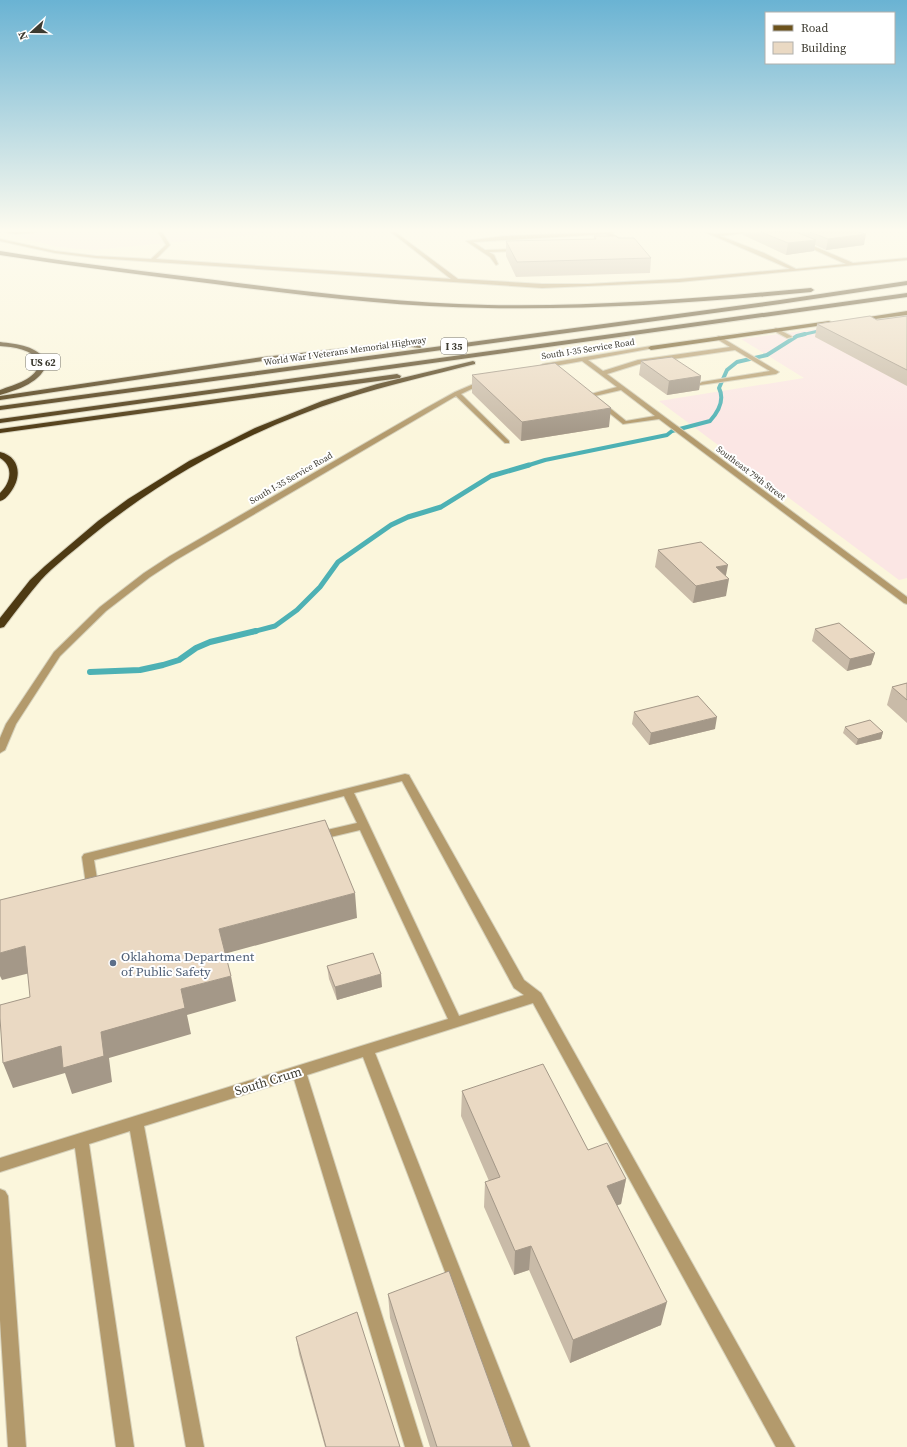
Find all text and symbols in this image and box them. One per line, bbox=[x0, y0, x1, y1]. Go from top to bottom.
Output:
north arrow bbox=[12, 12, 52, 52]
legend bbox=[765, 12, 895, 64]
text: Road bbox=[801, 20, 828, 36]
text: N bbox=[15, 29, 32, 42]
text: Building bbox=[801, 40, 846, 56]
street label: World War I Veterans Memorial Highway bbox=[263, 334, 427, 368]
street label: South I-35 Service Road bbox=[541, 336, 635, 362]
road number: I 35 bbox=[441, 338, 467, 354]
road number: US 62 bbox=[26, 354, 60, 370]
street label: Southeast 79th Street bbox=[714, 443, 788, 503]
street label: South I-35 Service Road bbox=[247, 449, 335, 507]
place label: Oklahoma Department of Public Safety bbox=[121, 948, 255, 980]
marker: Oklahoma Department of Public Safety bbox=[108, 958, 118, 968]
street label: South Crum bbox=[232, 1063, 304, 1099]

